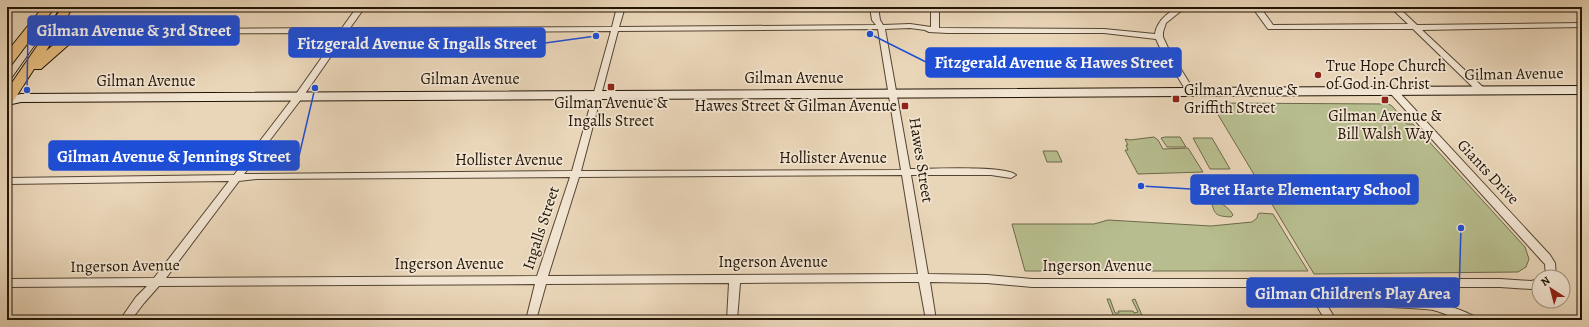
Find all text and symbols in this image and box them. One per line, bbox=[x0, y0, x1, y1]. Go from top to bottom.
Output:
callout: Gilman Avenue & 3rd Street bbox=[28, 16, 239, 45]
text: Gilman Avenue & 3rd Street bbox=[37, 19, 232, 42]
callout: Fitzgerald Avenue & Ingalls Street bbox=[289, 28, 545, 57]
text: Fitzgerald Avenue & Ingalls Street bbox=[297, 32, 537, 55]
callout: Fitzgerald Avenue & Hawes Street bbox=[926, 48, 1181, 77]
text: Fitzgerald Avenue & Hawes Street bbox=[934, 51, 1174, 74]
place label: True Hope Church of God in Christ bbox=[1326, 55, 1447, 95]
street label: Gilman Avenue bbox=[1464, 62, 1564, 86]
street label: Gilman Avenue bbox=[744, 67, 844, 89]
street label: Gilman Avenue bbox=[420, 68, 520, 90]
street label: Gilman Avenue bbox=[96, 70, 196, 92]
marker: True Hope Church of God in Christ bbox=[1313, 70, 1323, 80]
place label: Gilman Avenue & Griffith Street bbox=[1184, 79, 1298, 119]
marker: Gilman Avenue & Ingalls Street bbox=[606, 82, 616, 92]
place label: Gilman Avenue & Ingalls Street bbox=[554, 92, 669, 132]
marker: Gilman Avenue & Griffith Street bbox=[1171, 94, 1181, 104]
place label: Hawes Street & Gilman Avenue bbox=[694, 95, 897, 117]
marker: Gilman Avenue & Bill Walsh Way bbox=[1380, 95, 1390, 105]
marker: Hawes Street & Gilman Avenue bbox=[900, 101, 910, 111]
place label: Gilman Avenue & Bill Walsh Way bbox=[1328, 105, 1443, 145]
street label: Hawes Street bbox=[903, 116, 939, 204]
street label: Giants Drive bbox=[1452, 135, 1524, 209]
callout: Gilman Avenue & Jennings Street bbox=[49, 141, 299, 170]
text: Gilman Avenue & Jennings Street bbox=[57, 145, 291, 168]
street label: Hollister Avenue bbox=[779, 147, 887, 169]
street label: Hollister Avenue bbox=[455, 149, 563, 171]
callout: Bret Harte Elementary School bbox=[1191, 175, 1418, 204]
text: Bret Harte Elementary School bbox=[1199, 178, 1411, 201]
street label: Ingalls Street bbox=[517, 184, 565, 272]
street label: Ingerson Avenue bbox=[718, 251, 828, 273]
street label: Ingerson Avenue bbox=[394, 253, 504, 275]
street label: Ingerson Avenue bbox=[70, 254, 180, 278]
street label: Ingerson Avenue bbox=[1042, 255, 1152, 277]
north arrow bbox=[1531, 269, 1571, 309]
text: N bbox=[1538, 273, 1553, 290]
callout: Gilman Children's Play Area bbox=[1247, 278, 1459, 307]
text: Gilman Children's Play Area bbox=[1255, 282, 1452, 305]

